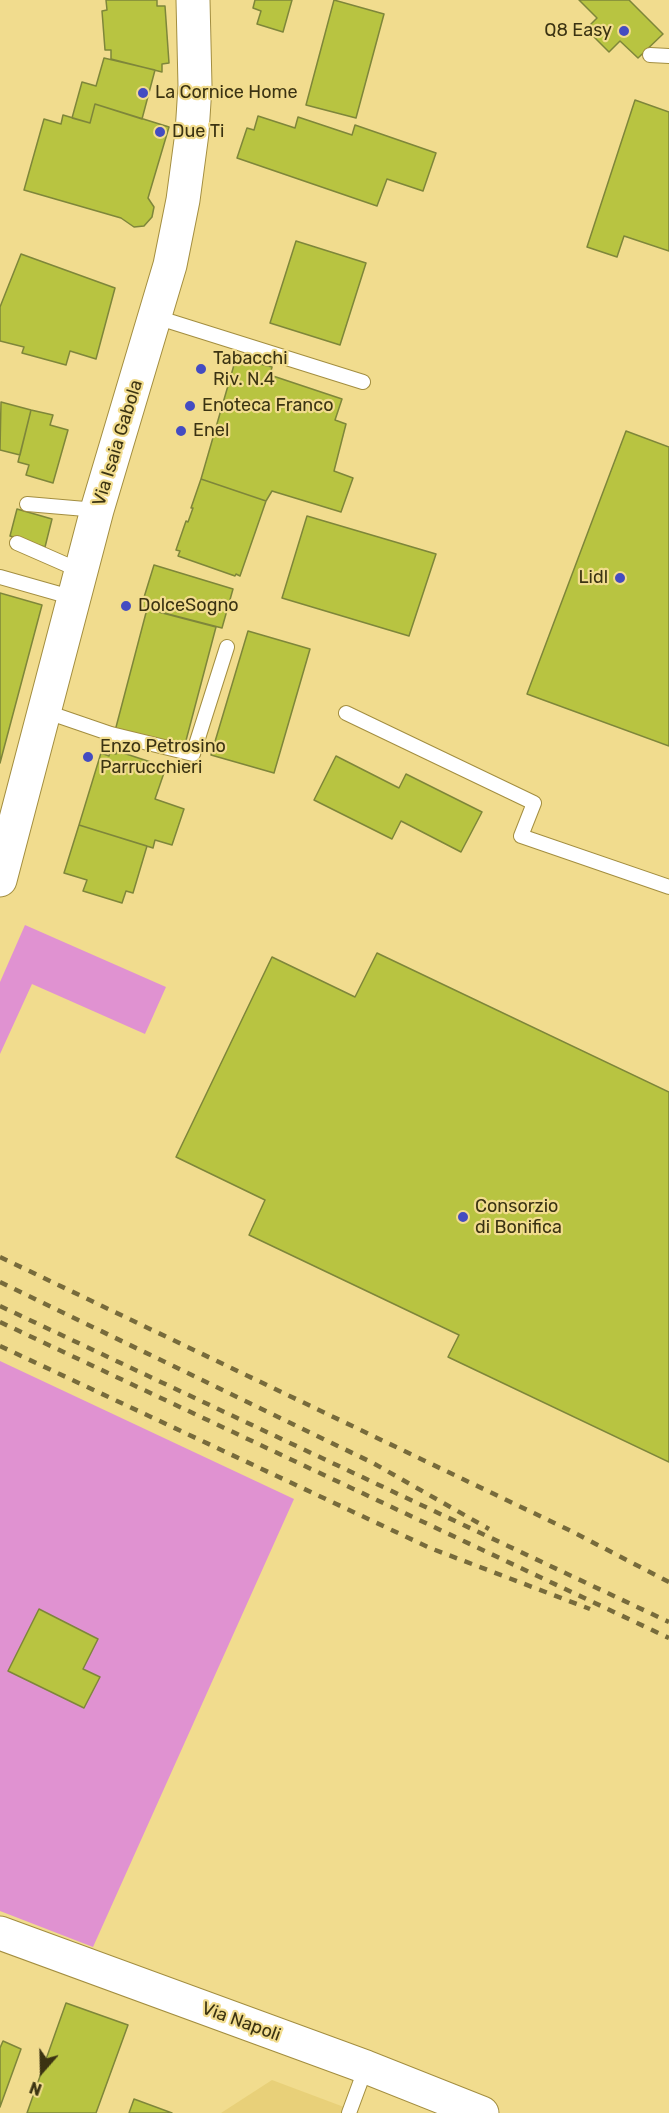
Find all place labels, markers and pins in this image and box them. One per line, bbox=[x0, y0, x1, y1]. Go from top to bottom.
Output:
place label: Q8 Easy bbox=[544, 20, 612, 42]
marker: Q8 Easy bbox=[617, 24, 631, 38]
place label: La Cornice Home bbox=[155, 82, 298, 104]
marker: La Cornice Home bbox=[136, 86, 150, 100]
place label: Due Ti bbox=[172, 121, 224, 143]
marker: Due Ti bbox=[153, 125, 167, 139]
place label: Tabacchi Riv. N.4 bbox=[213, 348, 288, 391]
marker: Tabacchi Riv. N.4 bbox=[194, 362, 208, 376]
place label: Enoteca Franco bbox=[202, 395, 334, 417]
marker: Enoteca Franco bbox=[183, 399, 197, 413]
place label: Enel bbox=[193, 420, 229, 442]
marker: Enel bbox=[174, 424, 188, 438]
place label: Lidl bbox=[578, 567, 608, 589]
marker: Lidl bbox=[613, 571, 627, 585]
place label: DolceSogno bbox=[138, 595, 239, 617]
marker: DolceSogno bbox=[119, 599, 133, 613]
place label: Enzo Petrosino Parrucchieri bbox=[100, 736, 226, 778]
marker: Enzo Petrosino Parrucchieri bbox=[81, 750, 95, 764]
place label: Consorzio di Bonifica bbox=[475, 1196, 562, 1238]
marker: Consorzio di Bonifica bbox=[456, 1210, 470, 1224]

